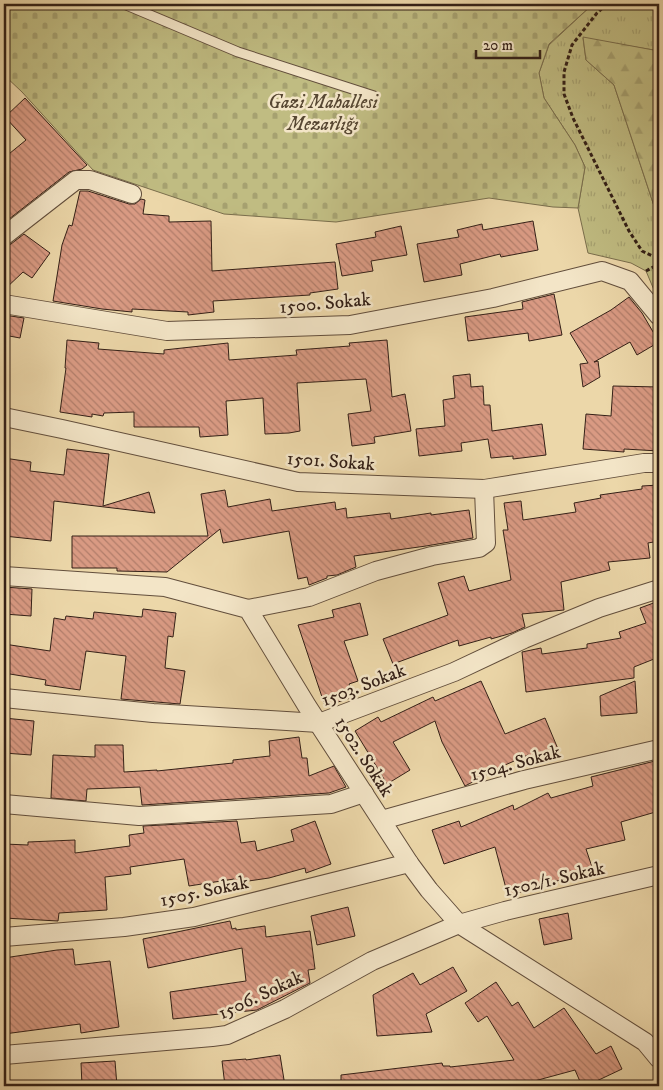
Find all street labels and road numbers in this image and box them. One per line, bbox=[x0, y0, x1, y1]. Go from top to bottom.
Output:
street label: 1500. Sokak bbox=[279, 288, 372, 319]
street label: 1501. Sokak bbox=[286, 447, 376, 476]
street label: 1503. Sokak bbox=[318, 659, 409, 712]
street label: 1502. Sokak bbox=[329, 712, 398, 802]
street label: 1504. Sokak bbox=[468, 740, 564, 787]
street label: 1502/1. Sokak bbox=[502, 857, 607, 902]
street label: 1505. Sokak bbox=[158, 871, 251, 912]
street label: 1506. Sokak bbox=[215, 965, 307, 1025]

